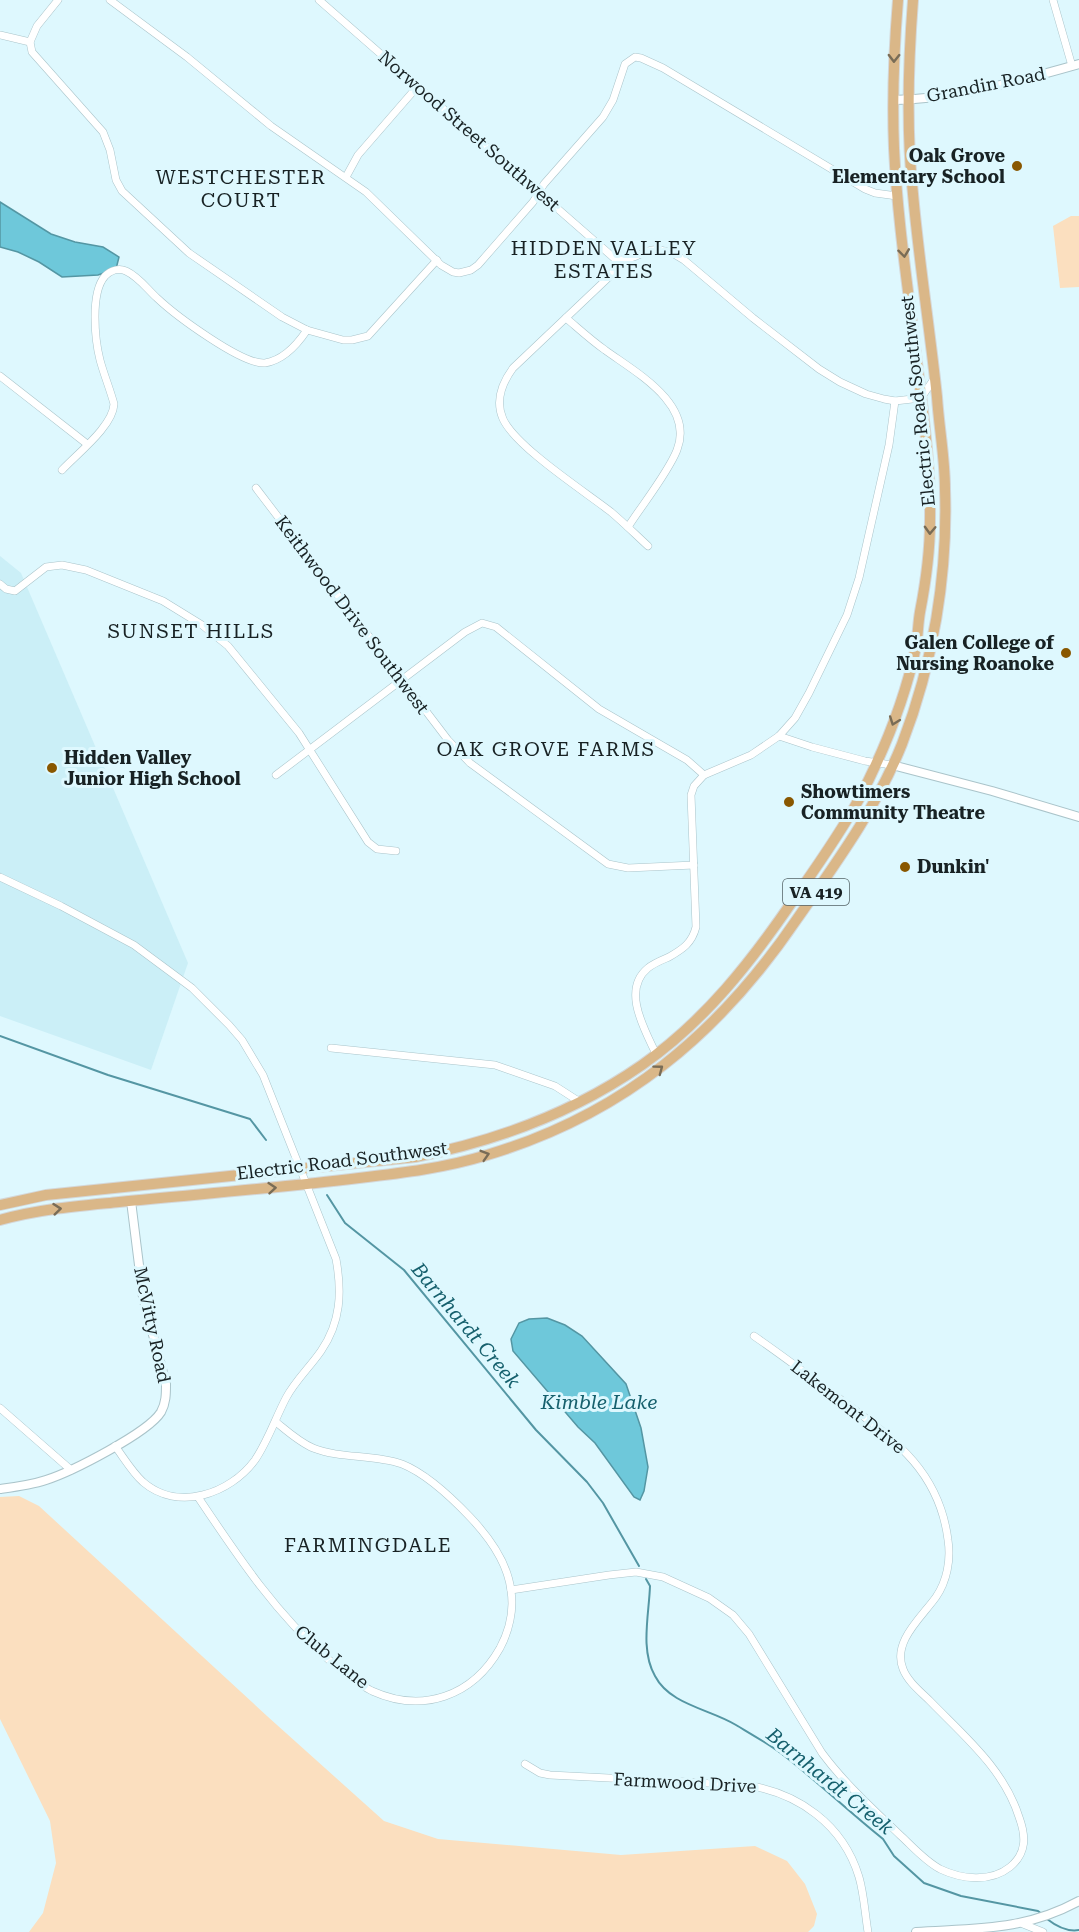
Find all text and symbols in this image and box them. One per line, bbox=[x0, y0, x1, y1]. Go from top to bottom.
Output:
street label: Norwood Street Southwest bbox=[374, 46, 565, 215]
one-way arrow bbox=[888, 54, 900, 63]
street label: Grandin Road bbox=[925, 63, 1047, 106]
place label: Oak Grove Elementary School bbox=[832, 145, 1005, 187]
marker: Oak Grove Elementary School bbox=[1010, 159, 1024, 173]
district label: WESTCHESTER COURT bbox=[156, 165, 327, 212]
district label: HIDDEN VALLEY ESTATES bbox=[511, 236, 697, 283]
one-way arrow bbox=[897, 248, 910, 257]
street label: Electric Road Southwest bbox=[896, 294, 939, 508]
street label: Keithwood Drive Southwest bbox=[271, 512, 434, 718]
one-way arrow bbox=[924, 526, 936, 535]
district label: SUNSET HILLS bbox=[107, 619, 275, 643]
place label: Galen College of Nursing Roanoke bbox=[896, 632, 1055, 674]
marker: Galen College of Nursing Roanoke bbox=[1059, 646, 1073, 660]
one-way arrow bbox=[888, 715, 901, 726]
district label: OAK GROVE FARMS bbox=[437, 737, 655, 761]
place label: Hidden Valley Junior High School bbox=[64, 747, 241, 789]
marker: Hidden Valley Junior High School bbox=[45, 761, 59, 775]
place label: Showtimers Community Theatre bbox=[801, 781, 985, 823]
marker: Showtimers Community Theatre bbox=[782, 795, 796, 809]
place label: Dunkin' bbox=[917, 856, 989, 877]
marker: Dunkin' bbox=[898, 860, 912, 874]
road number: VA 419 bbox=[783, 879, 849, 905]
one-way arrow bbox=[652, 1065, 663, 1076]
street label: Electric Road Southwest bbox=[235, 1137, 449, 1184]
one-way arrow bbox=[480, 1150, 490, 1162]
one-way arrow bbox=[268, 1182, 277, 1195]
one-way arrow bbox=[53, 1203, 62, 1216]
water label: Barnhardt Creek bbox=[406, 1257, 525, 1393]
street label: McVitty Road bbox=[130, 1265, 175, 1385]
street label: Lakemont Drive bbox=[787, 1355, 910, 1458]
water label: Kimble Lake bbox=[540, 1390, 657, 1414]
district label: FARMINGDALE bbox=[284, 1533, 452, 1557]
street label: Club Lane bbox=[291, 1621, 373, 1693]
water label: Barnhardt Creek bbox=[761, 1722, 898, 1840]
street label: Farmwood Drive bbox=[613, 1768, 757, 1797]

